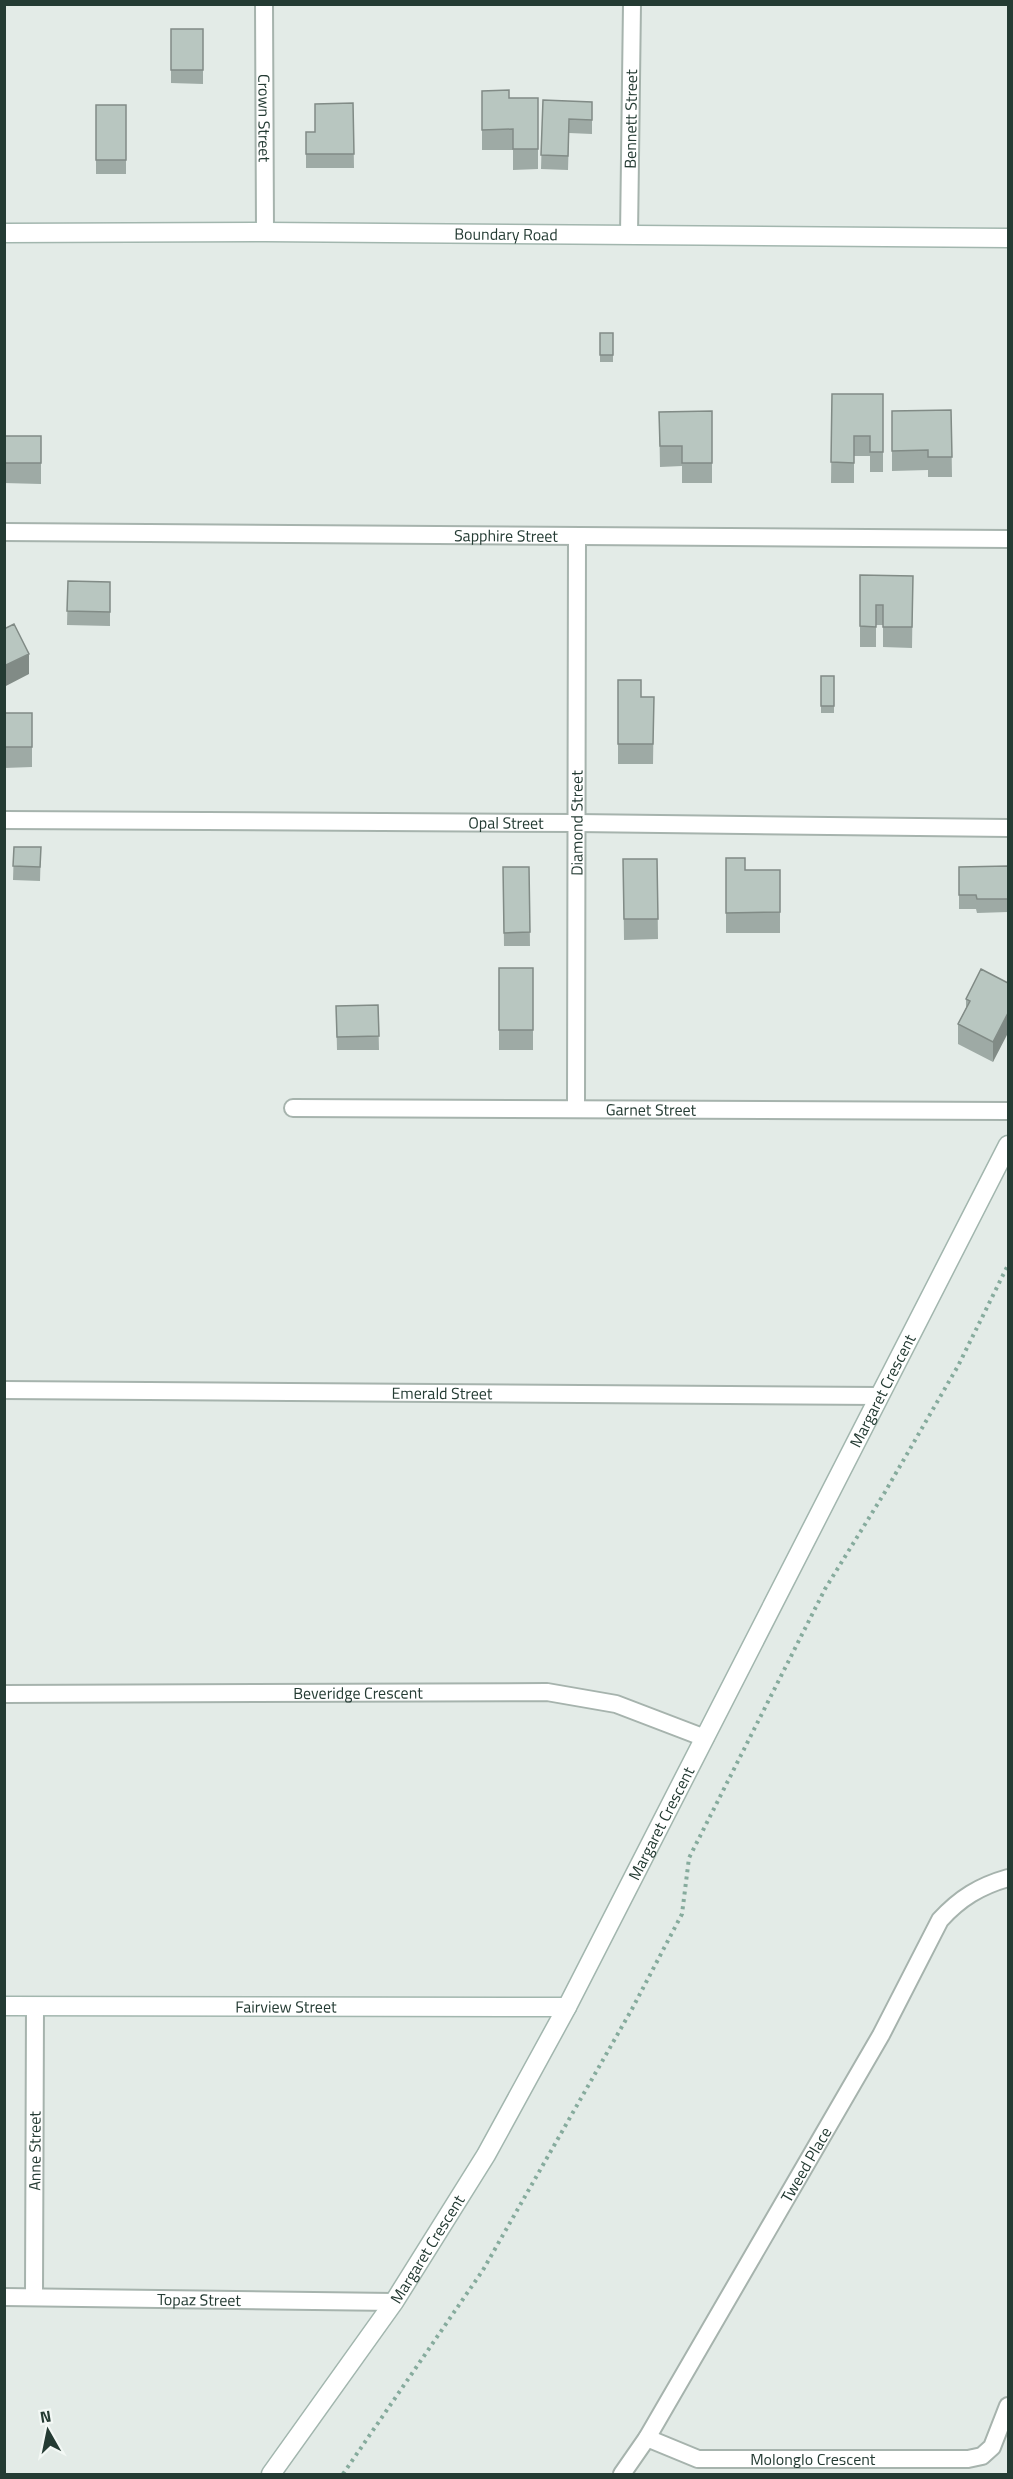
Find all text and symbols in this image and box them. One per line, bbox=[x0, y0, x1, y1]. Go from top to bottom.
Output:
street label: Bennett Street bbox=[618, 69, 643, 169]
street label: Crown Street bbox=[252, 74, 277, 162]
street label: Boundary Road bbox=[454, 222, 558, 246]
street label: Sapphire Street bbox=[454, 523, 558, 548]
street label: Diamond Street bbox=[564, 770, 589, 876]
street label: Opal Street bbox=[468, 810, 544, 835]
street label: Garnet Street bbox=[606, 1097, 697, 1122]
street label: Margaret Crescent bbox=[843, 1329, 922, 1451]
street label: Emerald Street bbox=[391, 1381, 493, 1405]
street label: Beveridge Crescent bbox=[293, 1680, 423, 1705]
street label: Margaret Crescent bbox=[622, 1762, 700, 1884]
street label: Fairview Street bbox=[235, 1994, 337, 2019]
street label: Anne Street bbox=[22, 2111, 47, 2191]
street label: Tweed Place bbox=[774, 2122, 837, 2207]
street label: Margaret Crescent bbox=[384, 2190, 471, 2308]
street label: Topaz Street bbox=[157, 2287, 242, 2312]
north arrow bbox=[18, 2401, 78, 2461]
text: N bbox=[38, 2403, 53, 2429]
street label: Molonglo Crescent bbox=[750, 2447, 876, 2471]

